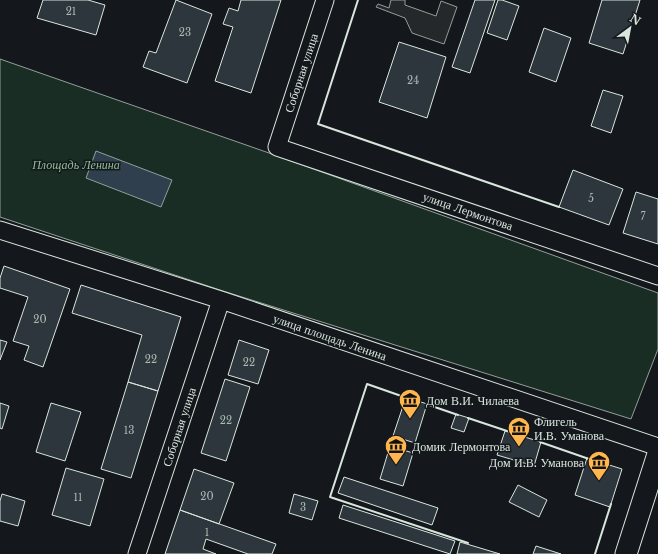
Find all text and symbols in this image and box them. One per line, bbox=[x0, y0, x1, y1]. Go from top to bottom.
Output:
house number: 21 bbox=[66, 5, 76, 18]
north arrow bbox=[610, 8, 650, 48]
text: N bbox=[627, 11, 644, 29]
house number: 23 bbox=[179, 26, 191, 39]
street label: Соборная улица bbox=[281, 31, 321, 115]
house number: 24 bbox=[407, 74, 419, 87]
park label: Площадь Ленина bbox=[31, 157, 120, 172]
street label: улица Лермонтова bbox=[421, 189, 516, 234]
house number: 5 bbox=[588, 192, 594, 205]
house number: 7 bbox=[640, 210, 646, 223]
street label: улица площадь Ленина bbox=[271, 311, 389, 364]
house number: 20 bbox=[33, 313, 47, 326]
house number: 22 bbox=[145, 353, 157, 366]
house number: 22 bbox=[243, 356, 255, 369]
street label: Соборная улица bbox=[159, 385, 199, 469]
museum icon: Дом В.И. Чилаева bbox=[397, 387, 423, 420]
place label: Дом В.И. Чилаева bbox=[426, 393, 520, 408]
house number: 22 bbox=[220, 414, 232, 427]
place label: Флигель И.В. Уманова bbox=[534, 414, 605, 443]
museum icon: Флигель И.В. Уманова bbox=[506, 415, 532, 448]
house number: 13 bbox=[124, 424, 134, 437]
museum icon: Домик Лермонтова bbox=[383, 433, 409, 466]
place label: Домик Лермонтова bbox=[412, 439, 511, 454]
museum icon: Дом И.В. Уманова bbox=[586, 449, 612, 482]
place label: Дом И.В. Уманова bbox=[489, 455, 585, 470]
house number: 20 bbox=[200, 490, 214, 503]
house number: 11 bbox=[74, 491, 82, 504]
house number: 3 bbox=[300, 501, 306, 514]
house number: 1 bbox=[205, 526, 209, 539]

